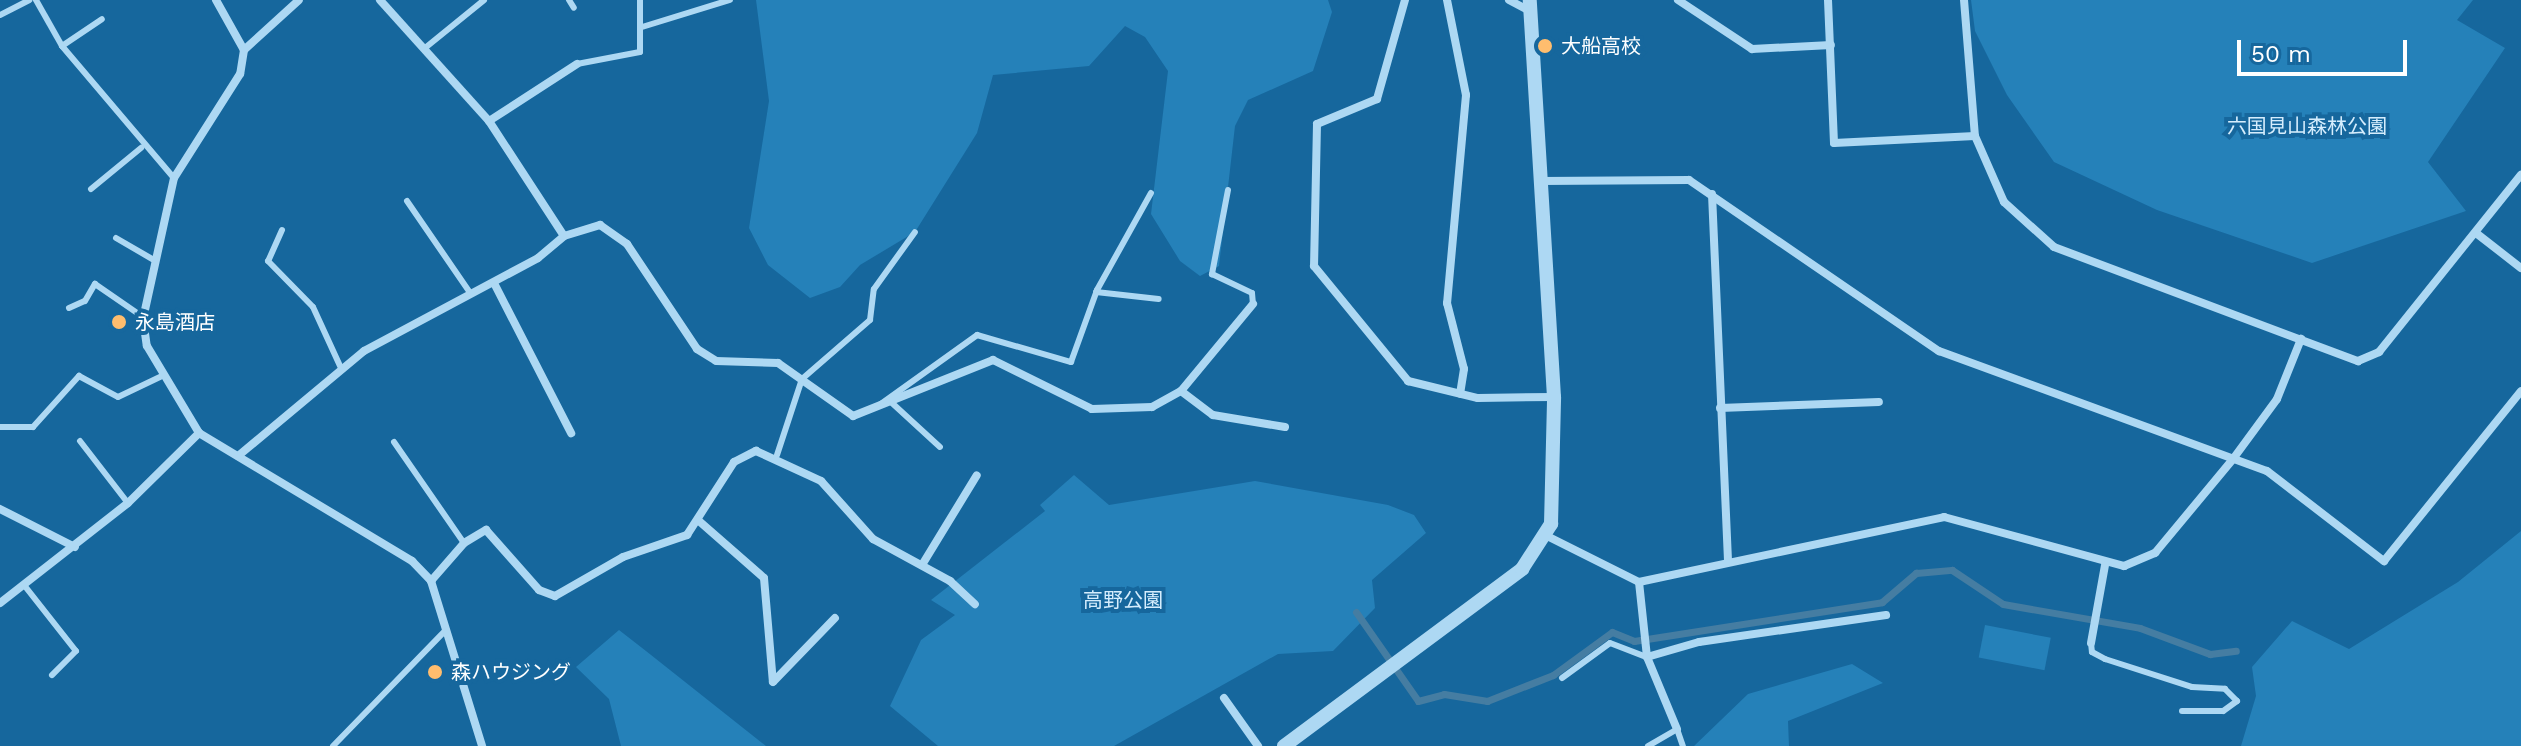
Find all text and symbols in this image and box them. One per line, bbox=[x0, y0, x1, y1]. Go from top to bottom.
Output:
scale bar bbox=[2241, 24, 2411, 74]
place label: 大船高校 bbox=[1561, 34, 1641, 58]
marker: 大船高校 bbox=[1536, 37, 1554, 55]
text: 50 m bbox=[2251, 40, 2311, 68]
park label: 六国見山森林公園 bbox=[2227, 114, 2387, 138]
place label: 永島酒店 bbox=[135, 310, 215, 334]
marker: 永島酒店 bbox=[110, 313, 128, 331]
park label: 高野公園 bbox=[1083, 588, 1163, 612]
place label: 森ハウジング bbox=[451, 660, 571, 684]
marker: 森ハウジング bbox=[426, 663, 444, 681]

